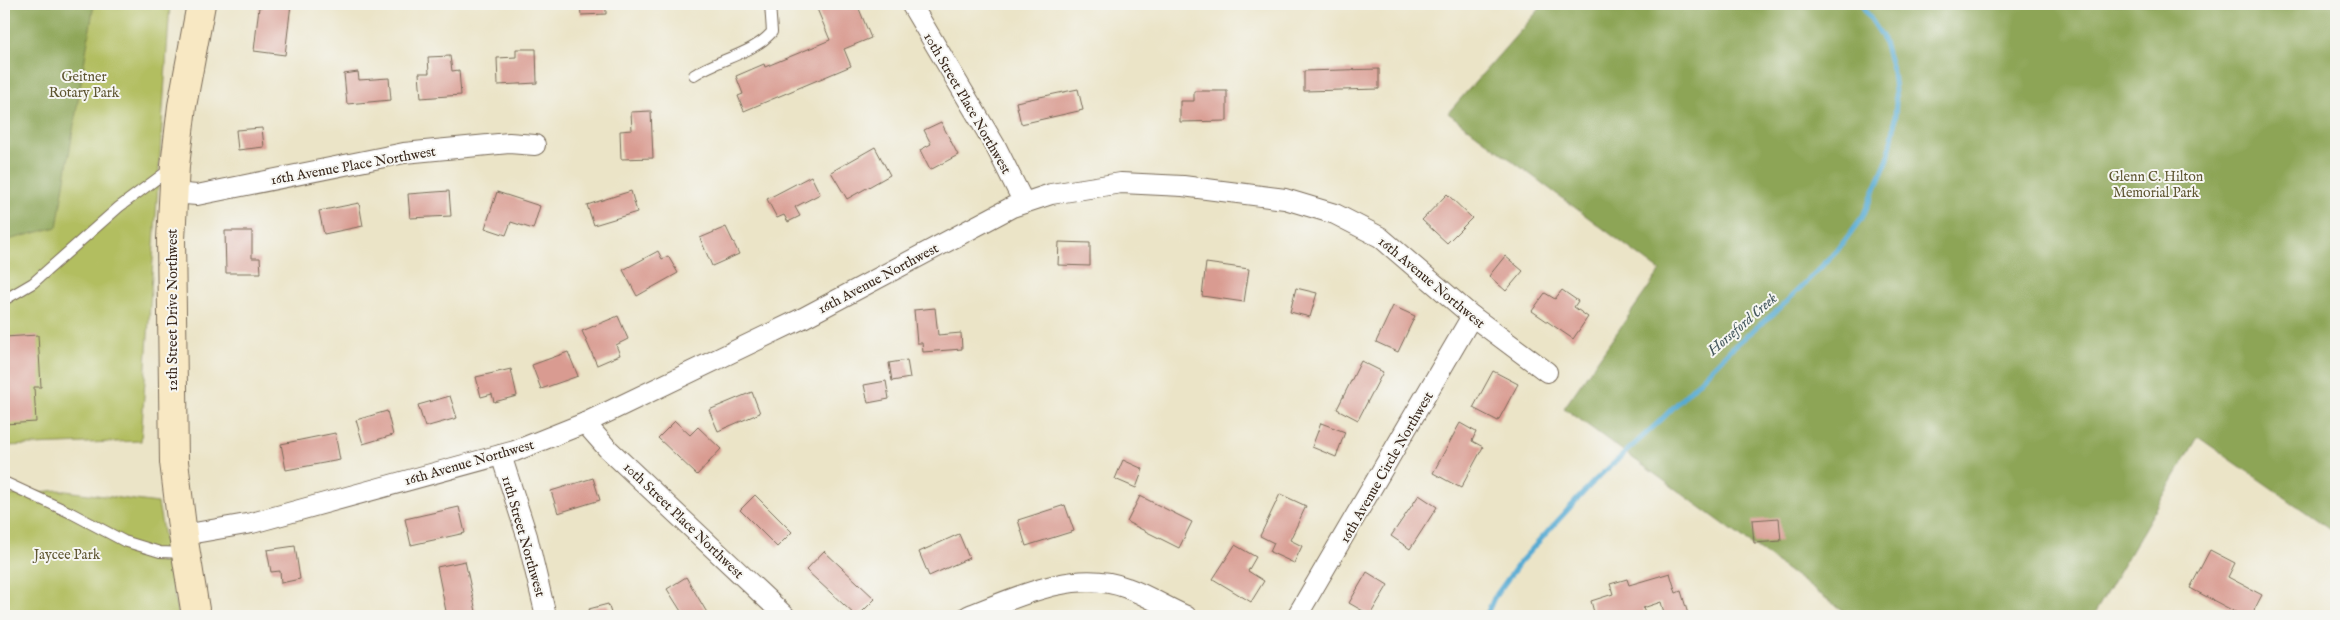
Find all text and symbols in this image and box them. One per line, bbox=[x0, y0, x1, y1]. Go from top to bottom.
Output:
street label: 10th Street Place Northwest bbox=[919, 30, 1015, 178]
park label: Geitner Rotary Park bbox=[49, 68, 120, 102]
street label: 16th Avenue Place Northwest bbox=[269, 143, 437, 189]
park label: Glenn C. Hilton Memorial Park bbox=[2109, 168, 2204, 202]
street label: 12th Street Drive Northwest bbox=[164, 229, 182, 391]
street label: 16th Avenue Northwest bbox=[1374, 233, 1489, 333]
street label: 16th Avenue Northwest bbox=[815, 239, 942, 318]
water label: Horseford Creek bbox=[1703, 289, 1781, 360]
street label: 16th Avenue Circle Northwest bbox=[1336, 388, 1438, 547]
street label: 16th Avenue Northwest bbox=[402, 436, 536, 490]
street label: 10th Street Place Northwest bbox=[619, 459, 747, 583]
street label: 11th Street Northwest bbox=[497, 474, 549, 599]
park label: Jaycee Park bbox=[32, 546, 101, 564]

